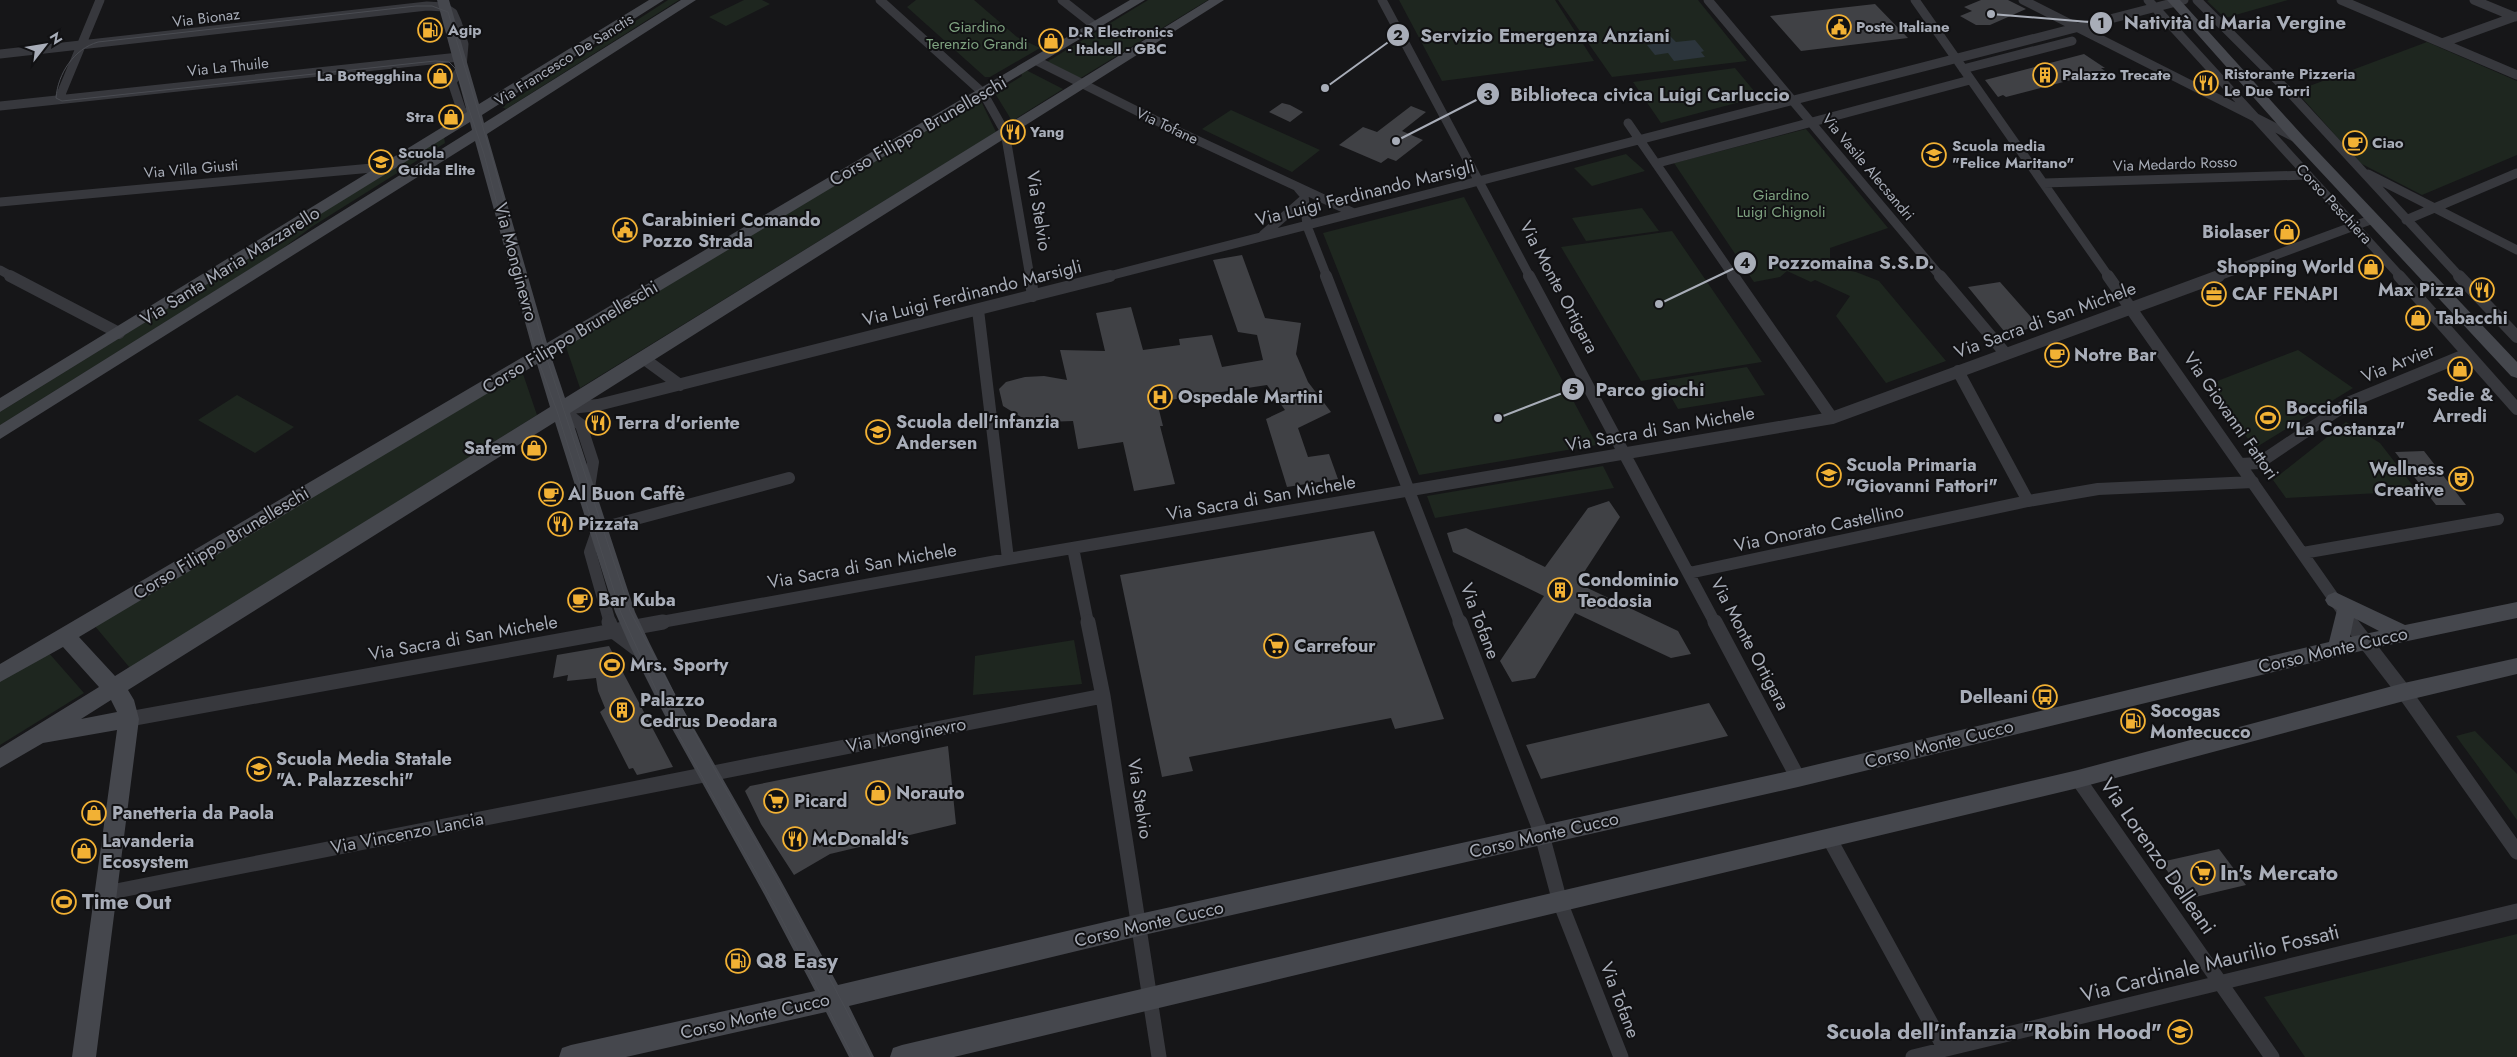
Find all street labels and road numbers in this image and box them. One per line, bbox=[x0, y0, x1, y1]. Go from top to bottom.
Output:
street label: Via Bionaz bbox=[171, 3, 241, 33]
street label: Via Francesco De Sanctis bbox=[490, 8, 638, 112]
street label: Via La Thuile bbox=[186, 52, 270, 82]
street label: Corso Filippo Brunelleschi bbox=[824, 69, 1012, 193]
street label: Via Tofane bbox=[1132, 102, 1202, 150]
street label: Via Vasile Alecsandri bbox=[1817, 109, 1919, 225]
street label: Via Medardo Rosso bbox=[2112, 151, 2238, 177]
street label: Via Luigi Ferdinando Marsigli bbox=[1253, 153, 1477, 233]
street label: Via Villa Giusti bbox=[143, 154, 239, 184]
street label: Corso Peschiera bbox=[2291, 159, 2377, 249]
street label: Via Stelvio bbox=[1020, 169, 1058, 253]
street label: Via Santa Maria Mazzarello bbox=[135, 200, 325, 332]
street label: Via Monginevro bbox=[488, 200, 544, 324]
street label: Via Monte Ortigara bbox=[1513, 216, 1605, 358]
street label: Via Luigi Ferdinando Marsigli bbox=[860, 253, 1084, 333]
street label: Corso Filippo Brunelleschi bbox=[477, 274, 663, 400]
street label: Via Sacra di San Michele bbox=[1950, 275, 2140, 365]
street label: Via Arvier bbox=[2357, 336, 2439, 390]
street label: Via Giovanni Fattori bbox=[2177, 347, 2285, 485]
street label: Via Sacra di San Michele bbox=[1563, 400, 1757, 458]
street label: Via Sacra di San Michele bbox=[1164, 469, 1358, 527]
street label: Corso Filippo Brunelleschi bbox=[128, 480, 314, 606]
street label: Via Onorato Castellino bbox=[1732, 497, 1906, 559]
street label: Via Sacra di San Michele bbox=[765, 537, 959, 595]
street label: Via Monte Ortigara bbox=[1704, 573, 1796, 715]
street label: Via Tofane bbox=[1454, 579, 1506, 663]
street label: Via Sacra di San Michele bbox=[366, 609, 560, 667]
street label: Corso Monte Cucco bbox=[2256, 620, 2410, 680]
street label: Via Monginevro bbox=[844, 711, 968, 759]
street label: Corso Monte Cucco bbox=[1862, 713, 2016, 775]
street label: Via Stelvio bbox=[1121, 757, 1159, 841]
street label: Via Lorenzo Delleani bbox=[2093, 772, 2223, 940]
street label: Via Vincenzo Lancia bbox=[328, 805, 486, 861]
street label: Corso Monte Cucco bbox=[1467, 805, 1621, 865]
street label: Corso Monte Cucco bbox=[1072, 894, 1226, 954]
street label: Via Cardinale Maurilio Fossati bbox=[2077, 916, 2343, 1010]
street label: Via Tofane bbox=[1594, 958, 1646, 1042]
street label: Corso Monte Cucco bbox=[678, 986, 832, 1046]

